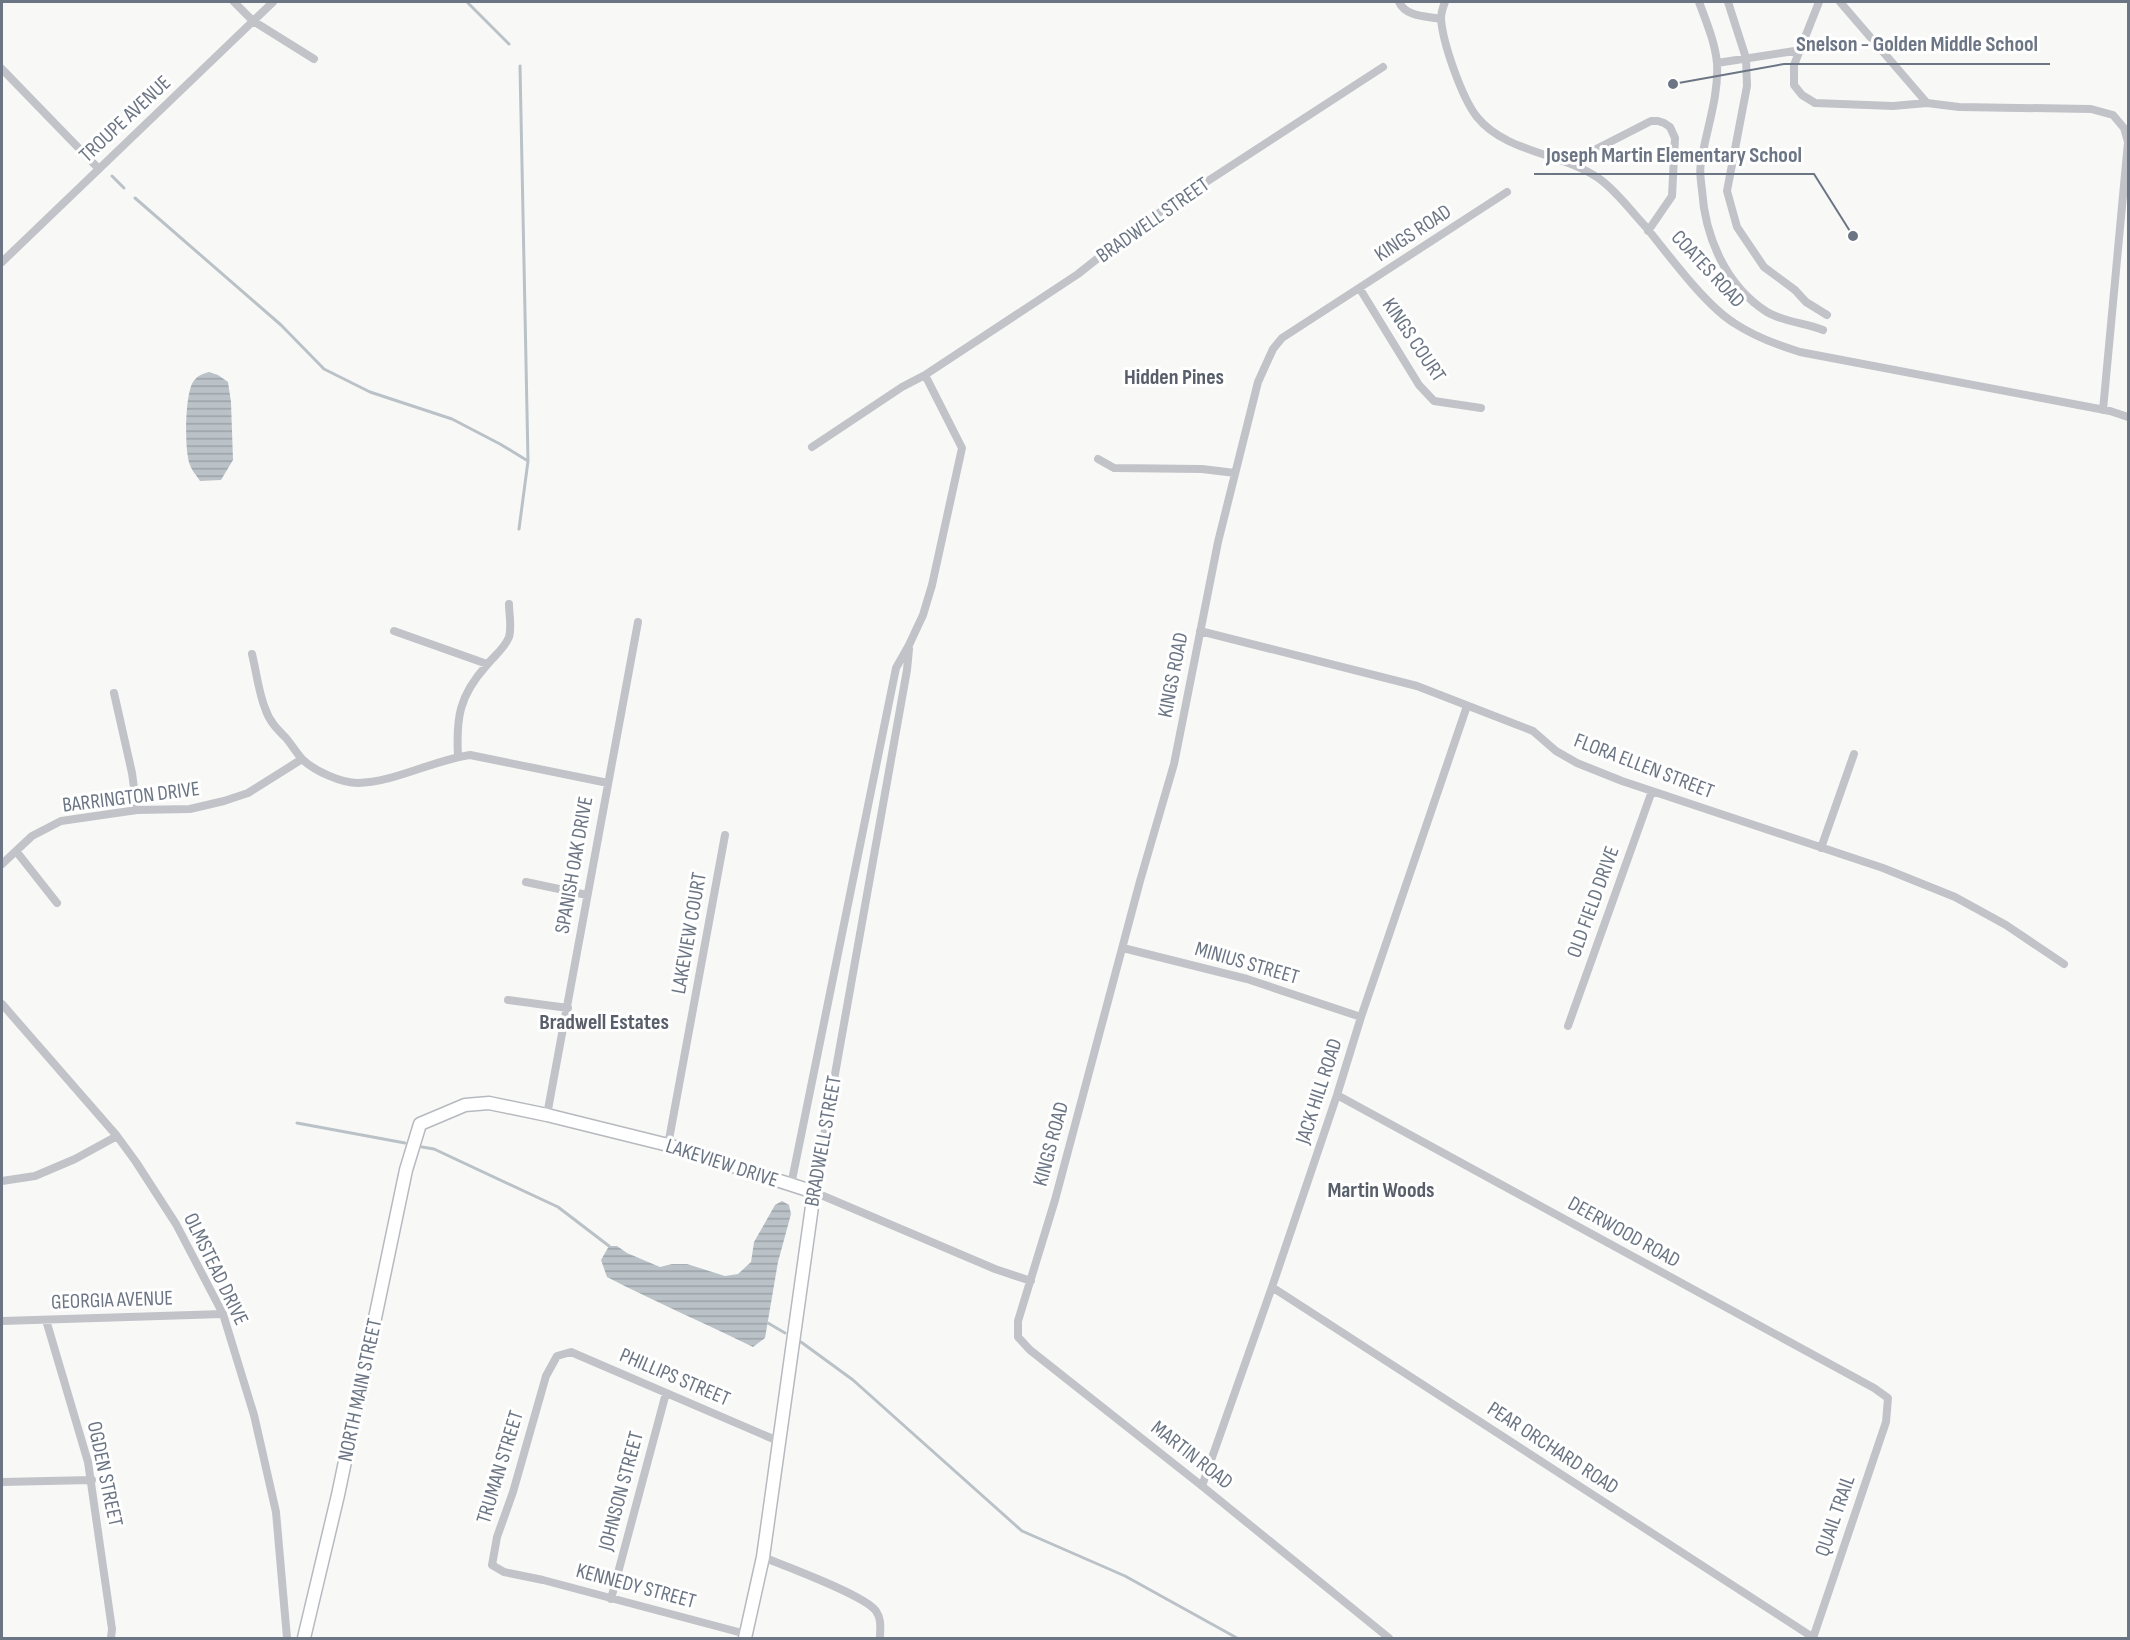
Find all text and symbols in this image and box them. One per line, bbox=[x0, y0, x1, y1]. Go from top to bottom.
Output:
callout: Snelson - Golden Middle School bbox=[1784, 24, 2050, 64]
text: Snelson - Golden Middle School bbox=[1796, 31, 2038, 58]
street label: TROUPE AVENUE bbox=[74, 70, 176, 168]
callout: Joseph Martin Elementary School bbox=[1534, 134, 1814, 174]
text: Joseph Martin Elementary School bbox=[1545, 142, 1802, 169]
street label: BRADWELL STREET bbox=[1092, 172, 1215, 268]
street label: KINGS ROAD bbox=[1370, 199, 1456, 267]
street label: COATES ROAD bbox=[1666, 225, 1750, 313]
street label: KINGS COURT bbox=[1377, 293, 1451, 387]
district label: Hidden Pines bbox=[1124, 364, 1224, 391]
street label: KINGS ROAD bbox=[1153, 630, 1193, 720]
street label: FLORA ELLEN STREET bbox=[1571, 728, 1718, 804]
street label: BARRINGTON DRIVE bbox=[61, 776, 201, 818]
street label: SPANISH OAK DRIVE bbox=[550, 794, 598, 936]
street label: OLD FIELD DRIVE bbox=[1561, 843, 1625, 961]
street label: LAKEVIEW COURT bbox=[666, 870, 712, 996]
street label: MINIUS STREET bbox=[1192, 936, 1302, 990]
district label: Bradwell Estates bbox=[539, 1009, 669, 1036]
street label: JACK HILL ROAD bbox=[1290, 1035, 1348, 1148]
street label: BRADWELL STREET bbox=[799, 1073, 847, 1208]
street label: KINGS ROAD bbox=[1028, 1099, 1074, 1189]
street label: LAKEVIEW DRIVE bbox=[663, 1133, 781, 1193]
district label: Martin Woods bbox=[1327, 1177, 1435, 1204]
street label: DEERWOOD ROAD bbox=[1564, 1191, 1684, 1273]
street label: OLMSTEAD DRIVE bbox=[178, 1209, 254, 1329]
street label: GEORGIA AVENUE bbox=[51, 1285, 173, 1315]
street label: NORTH MAIN STREET bbox=[333, 1316, 387, 1464]
street label: PHILLIPS STREET bbox=[616, 1343, 734, 1412]
street label: PEAR ORCHARD ROAD bbox=[1483, 1396, 1623, 1500]
street label: TRUMAN STREET bbox=[471, 1407, 529, 1527]
street label: MARTIN ROAD bbox=[1146, 1415, 1238, 1495]
street label: OGDEN STREET bbox=[82, 1419, 128, 1529]
street label: JOHNSON STREET bbox=[593, 1428, 649, 1554]
street label: QUAIL TRAIL bbox=[1810, 1472, 1861, 1560]
street label: KENNEDY STREET bbox=[573, 1558, 699, 1614]

